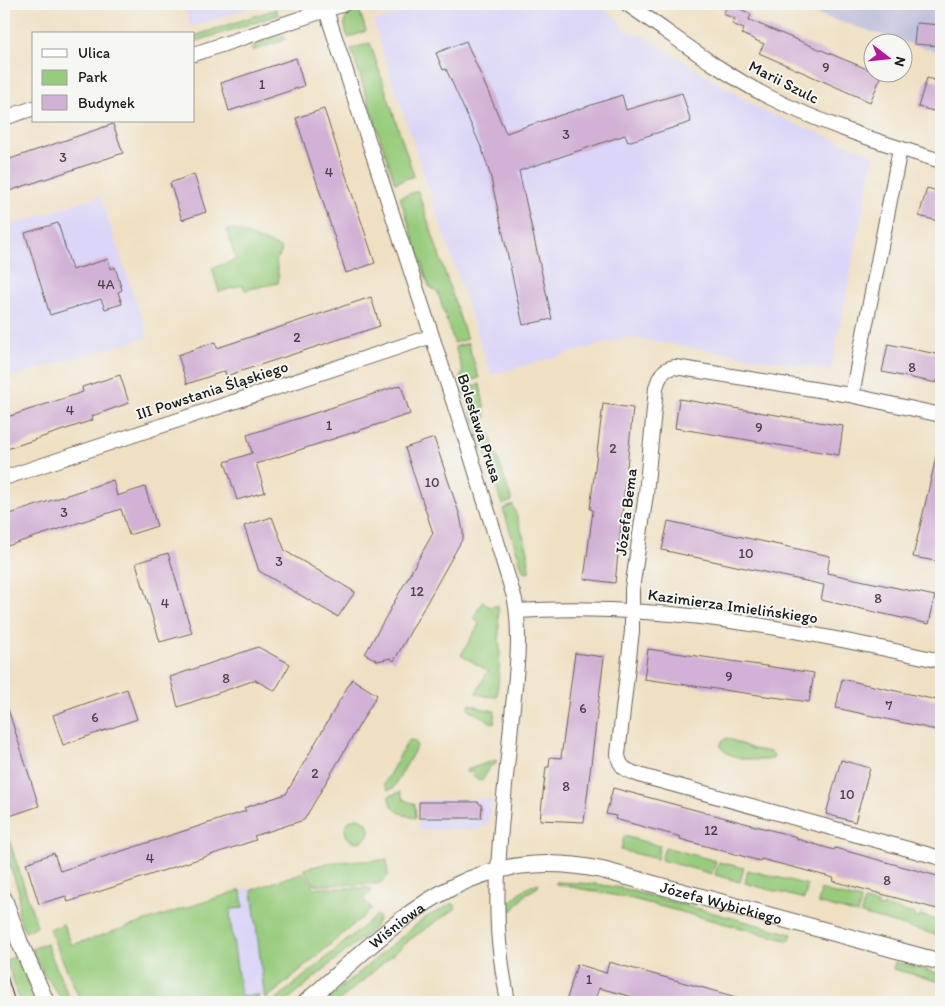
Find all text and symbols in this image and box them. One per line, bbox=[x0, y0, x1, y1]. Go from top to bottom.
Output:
legend bbox=[32, 32, 195, 122]
north arrow bbox=[862, 32, 912, 82]
text: Ulica bbox=[78, 44, 111, 62]
text: N bbox=[891, 55, 909, 68]
street label: Marii Szulc bbox=[746, 56, 822, 108]
house number: 9 bbox=[822, 59, 830, 76]
text: Park bbox=[78, 68, 108, 86]
house number: 1 bbox=[259, 76, 266, 93]
text: Budynek bbox=[78, 94, 135, 112]
house number: 3 bbox=[562, 126, 570, 143]
house number: 3 bbox=[59, 149, 67, 166]
house number: 4 bbox=[325, 164, 334, 181]
house number: 4A bbox=[97, 276, 115, 293]
house number: 2 bbox=[293, 329, 301, 346]
street label: III Powstania Śląskiego bbox=[134, 356, 290, 424]
house number: 8 bbox=[908, 359, 916, 376]
street label: Bolesława Prusa bbox=[453, 371, 507, 485]
house number: 4 bbox=[66, 402, 75, 419]
house number: 1 bbox=[326, 417, 333, 434]
house number: 9 bbox=[755, 419, 763, 436]
house number: 2 bbox=[609, 440, 617, 457]
street label: Józefa Bema bbox=[611, 467, 641, 557]
house number: 10 bbox=[424, 474, 440, 491]
house number: 3 bbox=[60, 504, 68, 521]
house number: 10 bbox=[738, 545, 754, 562]
house number: 3 bbox=[275, 553, 283, 570]
house number: 12 bbox=[410, 583, 425, 600]
street label: Kazimierza Imielińskiego bbox=[647, 585, 819, 627]
house number: 8 bbox=[874, 590, 882, 607]
house number: 4 bbox=[161, 595, 170, 612]
house number: 9 bbox=[725, 668, 733, 685]
house number: 8 bbox=[222, 670, 230, 687]
house number: 7 bbox=[886, 697, 893, 714]
house number: 6 bbox=[579, 700, 587, 717]
house number: 6 bbox=[91, 709, 99, 726]
house number: 2 bbox=[311, 765, 319, 782]
house number: 8 bbox=[562, 778, 570, 795]
house number: 10 bbox=[839, 786, 855, 803]
house number: 12 bbox=[704, 822, 719, 839]
house number: 4 bbox=[146, 850, 155, 867]
house number: 8 bbox=[883, 872, 891, 889]
street label: Józefa Wybickiego bbox=[658, 877, 784, 928]
street label: Wiśniowa bbox=[365, 897, 428, 952]
house number: 1 bbox=[586, 971, 593, 988]

